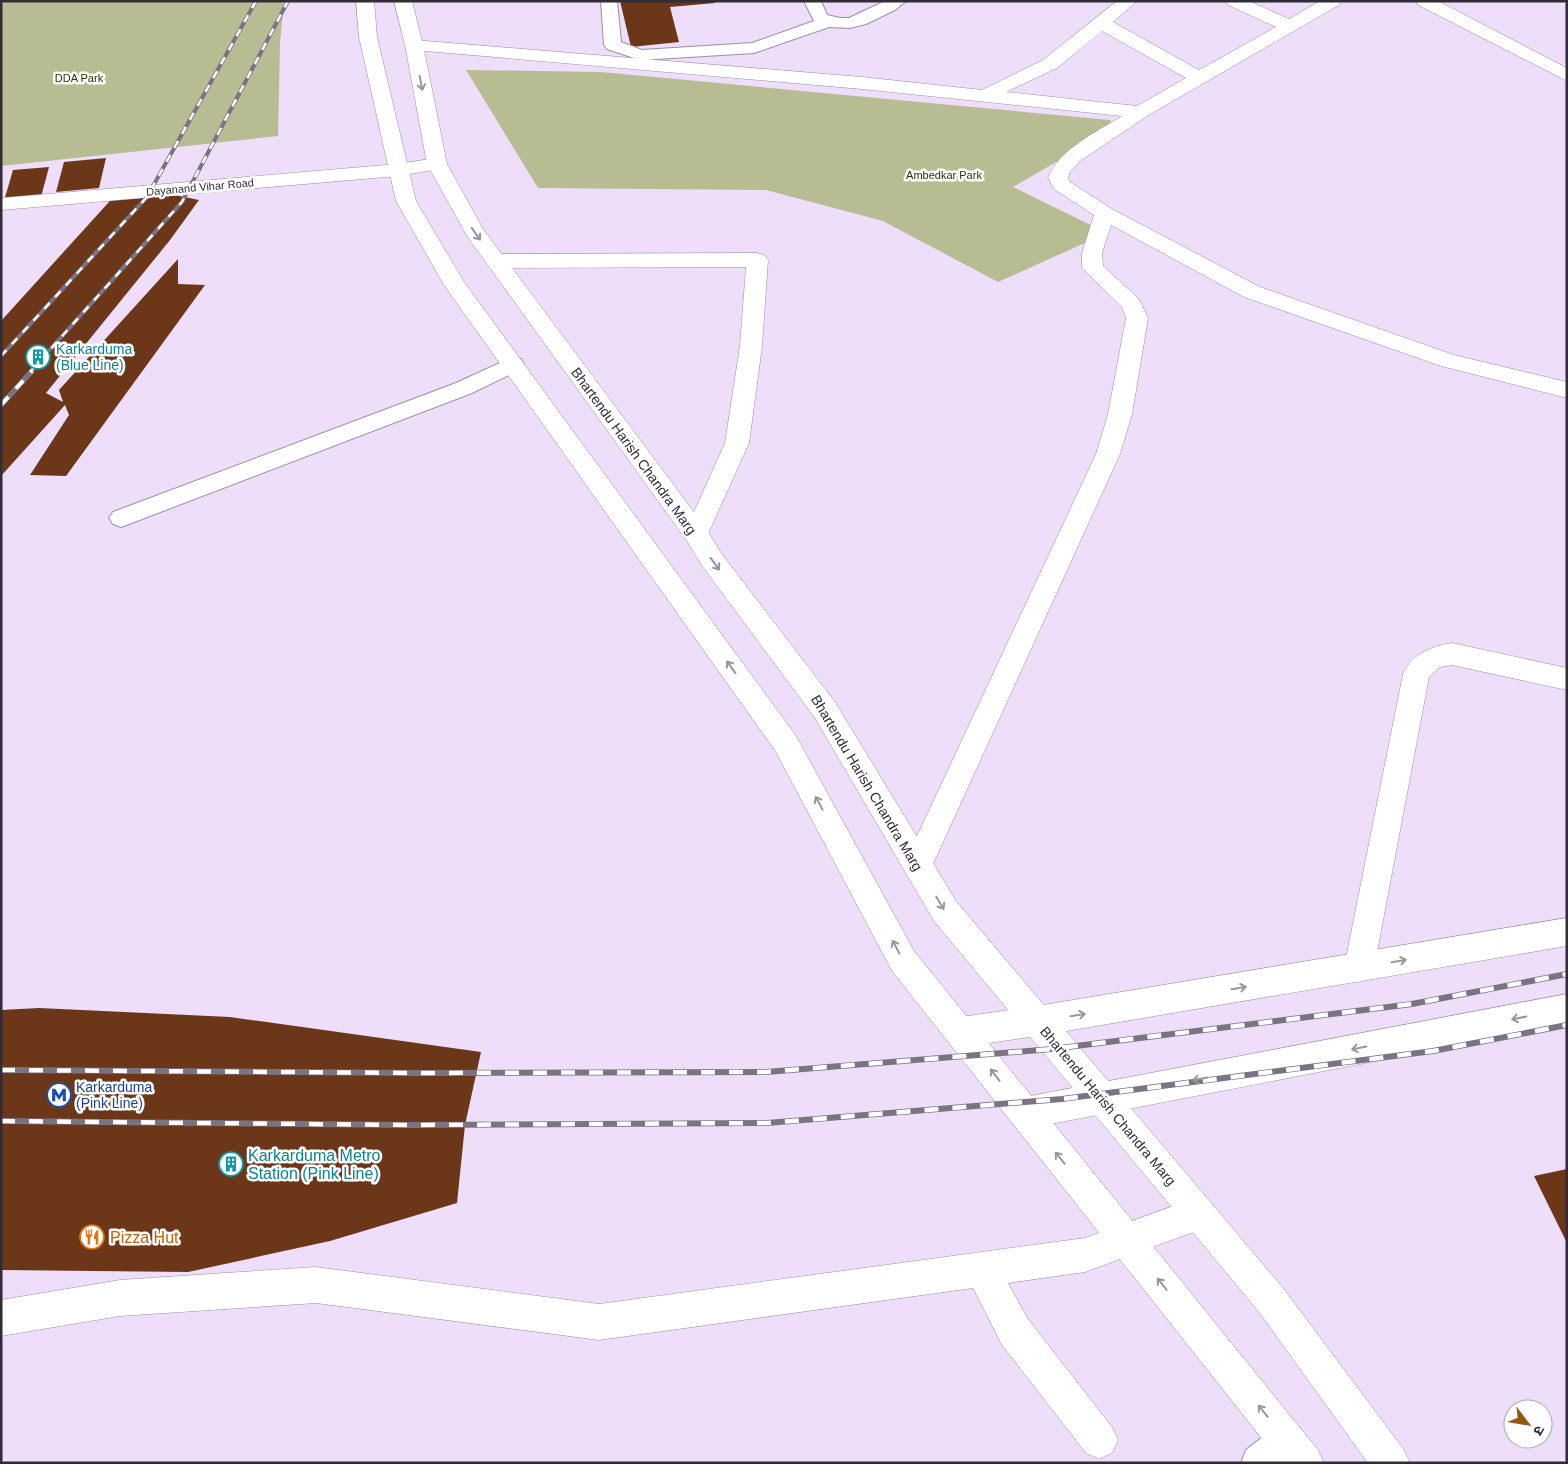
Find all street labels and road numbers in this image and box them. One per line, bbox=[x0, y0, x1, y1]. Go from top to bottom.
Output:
street label: Dayanand Vihar Road bbox=[146, 176, 254, 198]
street label: Bhartendu Harish Chandra Marg bbox=[568, 364, 700, 538]
street label: Bhartendu Harish Chandra Marg bbox=[808, 692, 926, 874]
street label: Bhartendu Harish Chandra Marg bbox=[1037, 1023, 1179, 1189]

